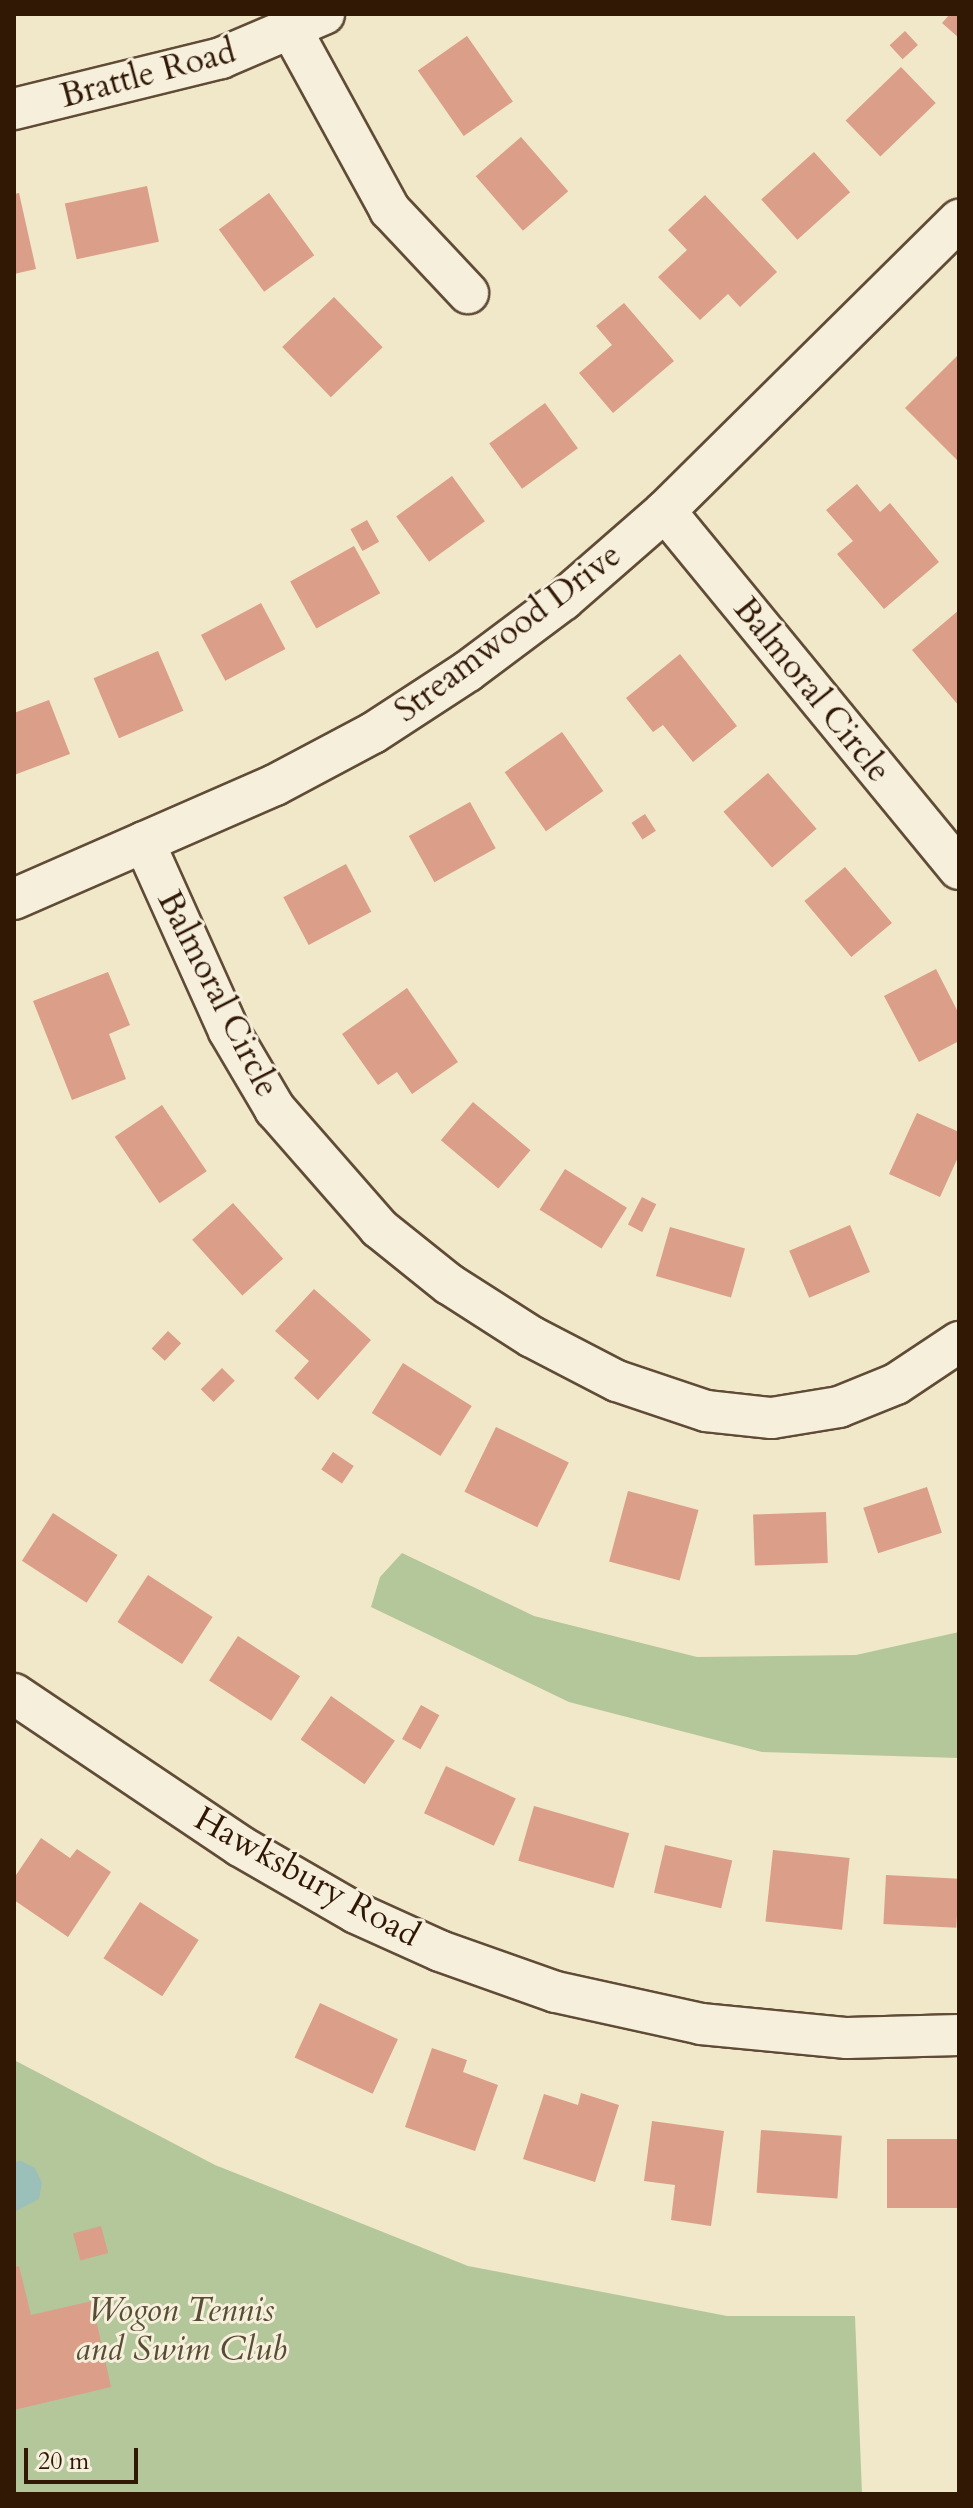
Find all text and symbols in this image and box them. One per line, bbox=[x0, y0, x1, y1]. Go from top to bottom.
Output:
street label: Brattle Road bbox=[56, 31, 240, 117]
street label: Streamwood Drive bbox=[387, 535, 629, 731]
street label: Balmoral Circle bbox=[725, 589, 899, 791]
street label: Balmoral Circle bbox=[149, 884, 287, 1104]
street label: Hawksbury Road bbox=[187, 1798, 427, 1956]
park label: Wogon Tennis and Swim Club bbox=[75, 2290, 287, 2370]
scale bar bbox=[28, 2432, 142, 2482]
text: 20 m bbox=[38, 2445, 89, 2478]

